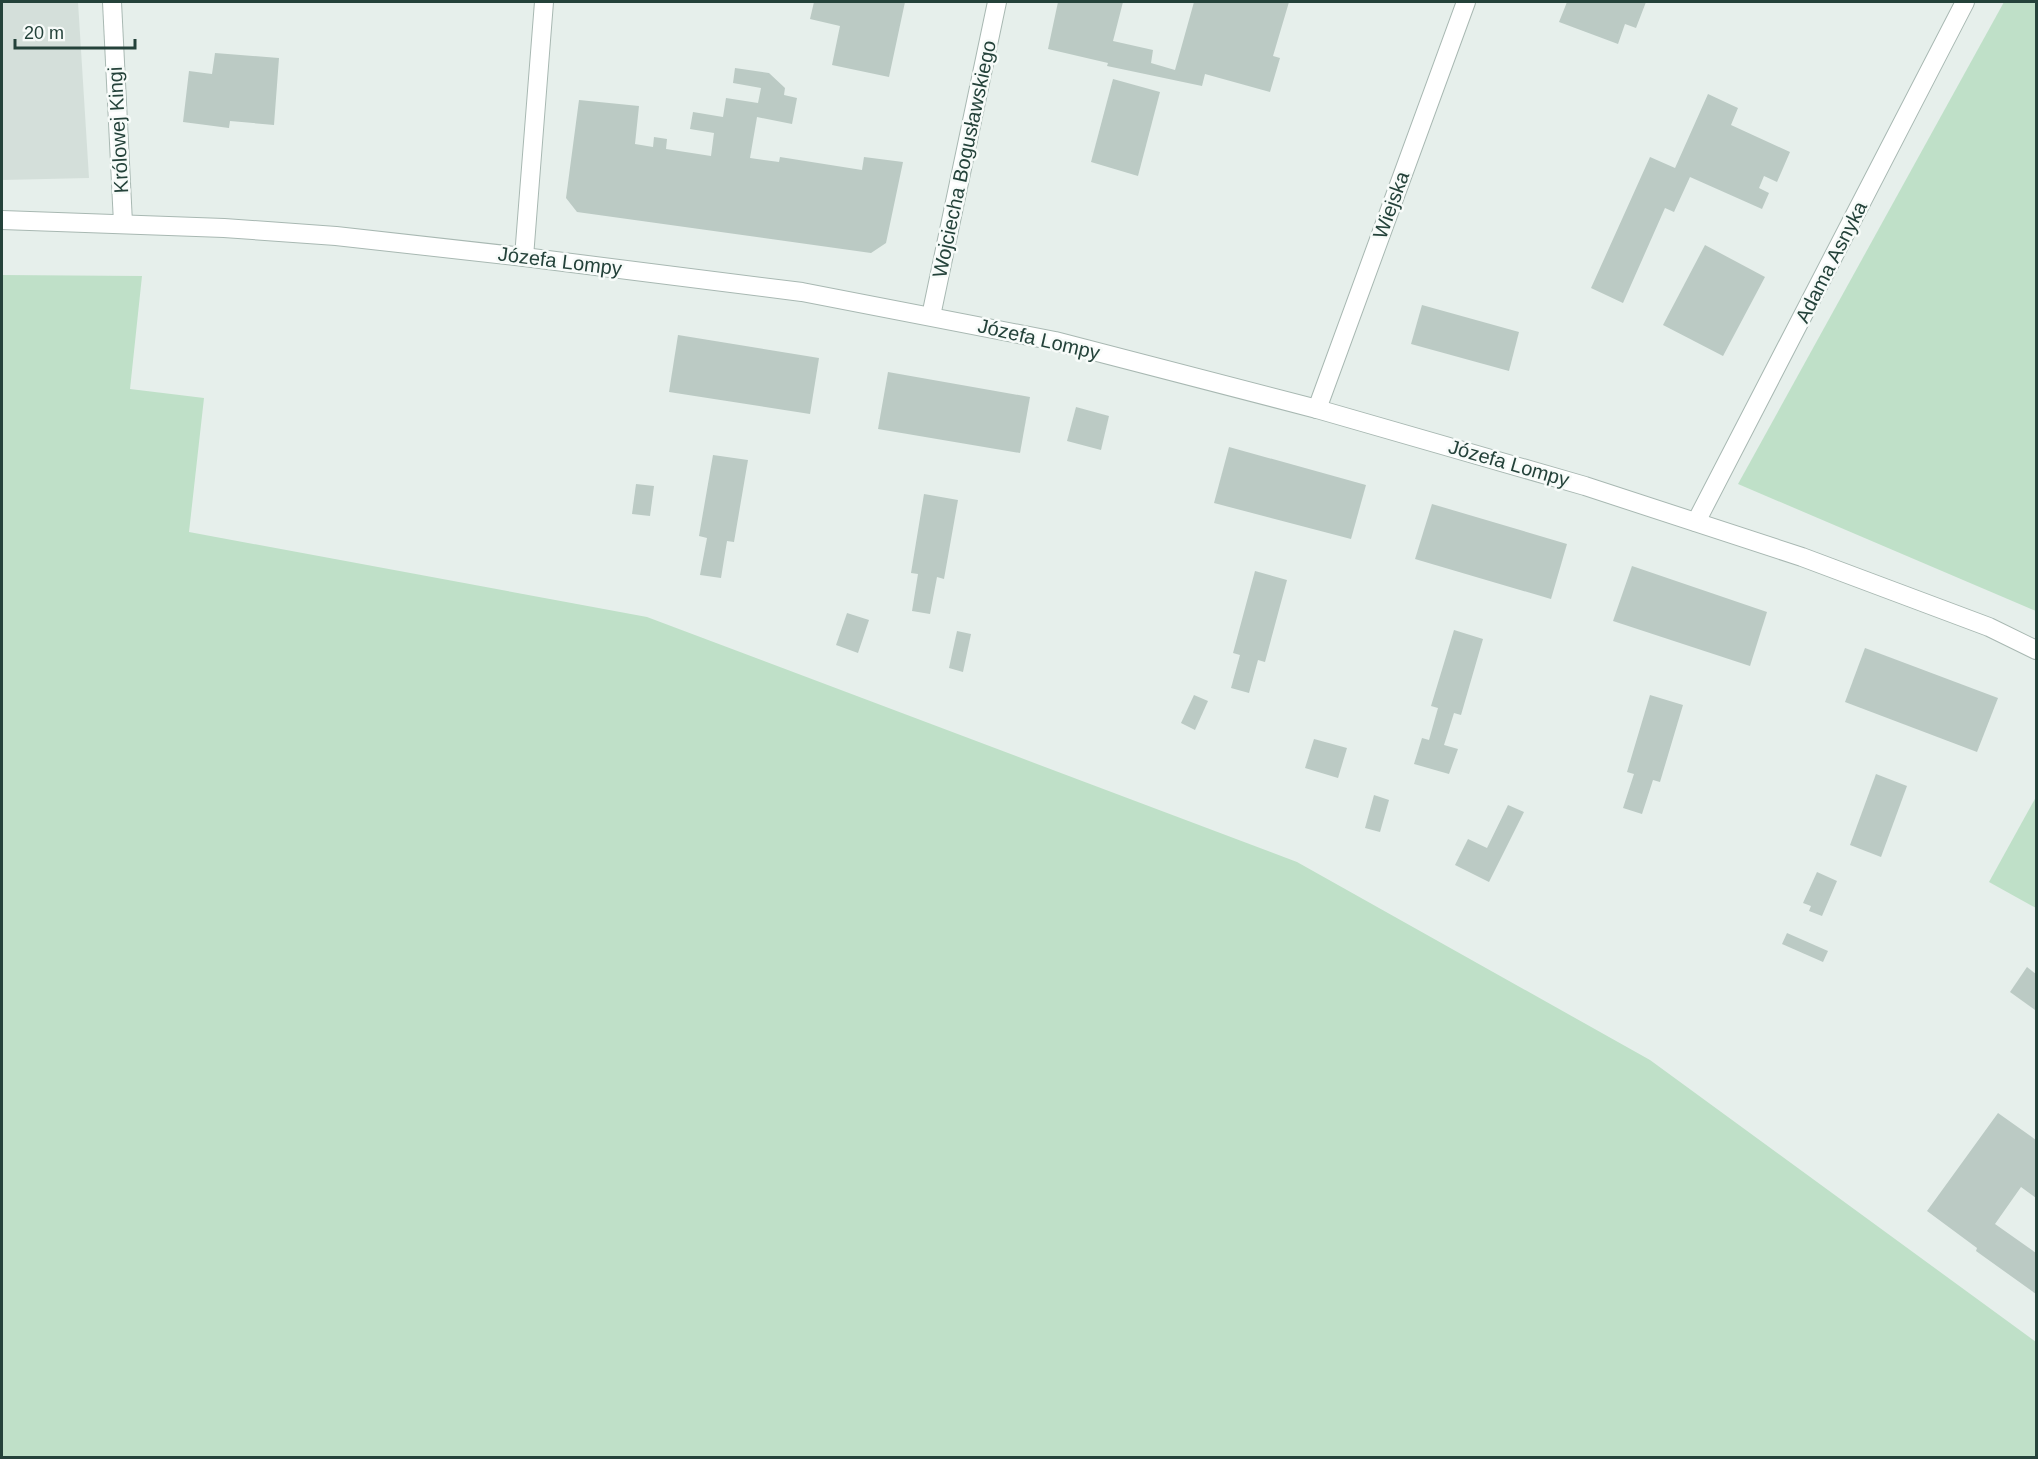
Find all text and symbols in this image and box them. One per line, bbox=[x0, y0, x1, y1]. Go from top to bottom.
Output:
scale bar bbox=[15, 12, 135, 50]
text: 20 m bbox=[24, 23, 64, 43]
street label: Wojciecha Bogusławskiego bbox=[928, 38, 1000, 280]
street label: Królowej Kingi bbox=[104, 66, 132, 194]
street label: Wiejska bbox=[1369, 168, 1414, 242]
street label: Adama Asnyka bbox=[1791, 197, 1871, 326]
street label: Józefa Lompy bbox=[497, 242, 623, 280]
street label: Józefa Lompy bbox=[976, 314, 1102, 364]
street label: Józefa Lompy bbox=[1446, 435, 1572, 491]

